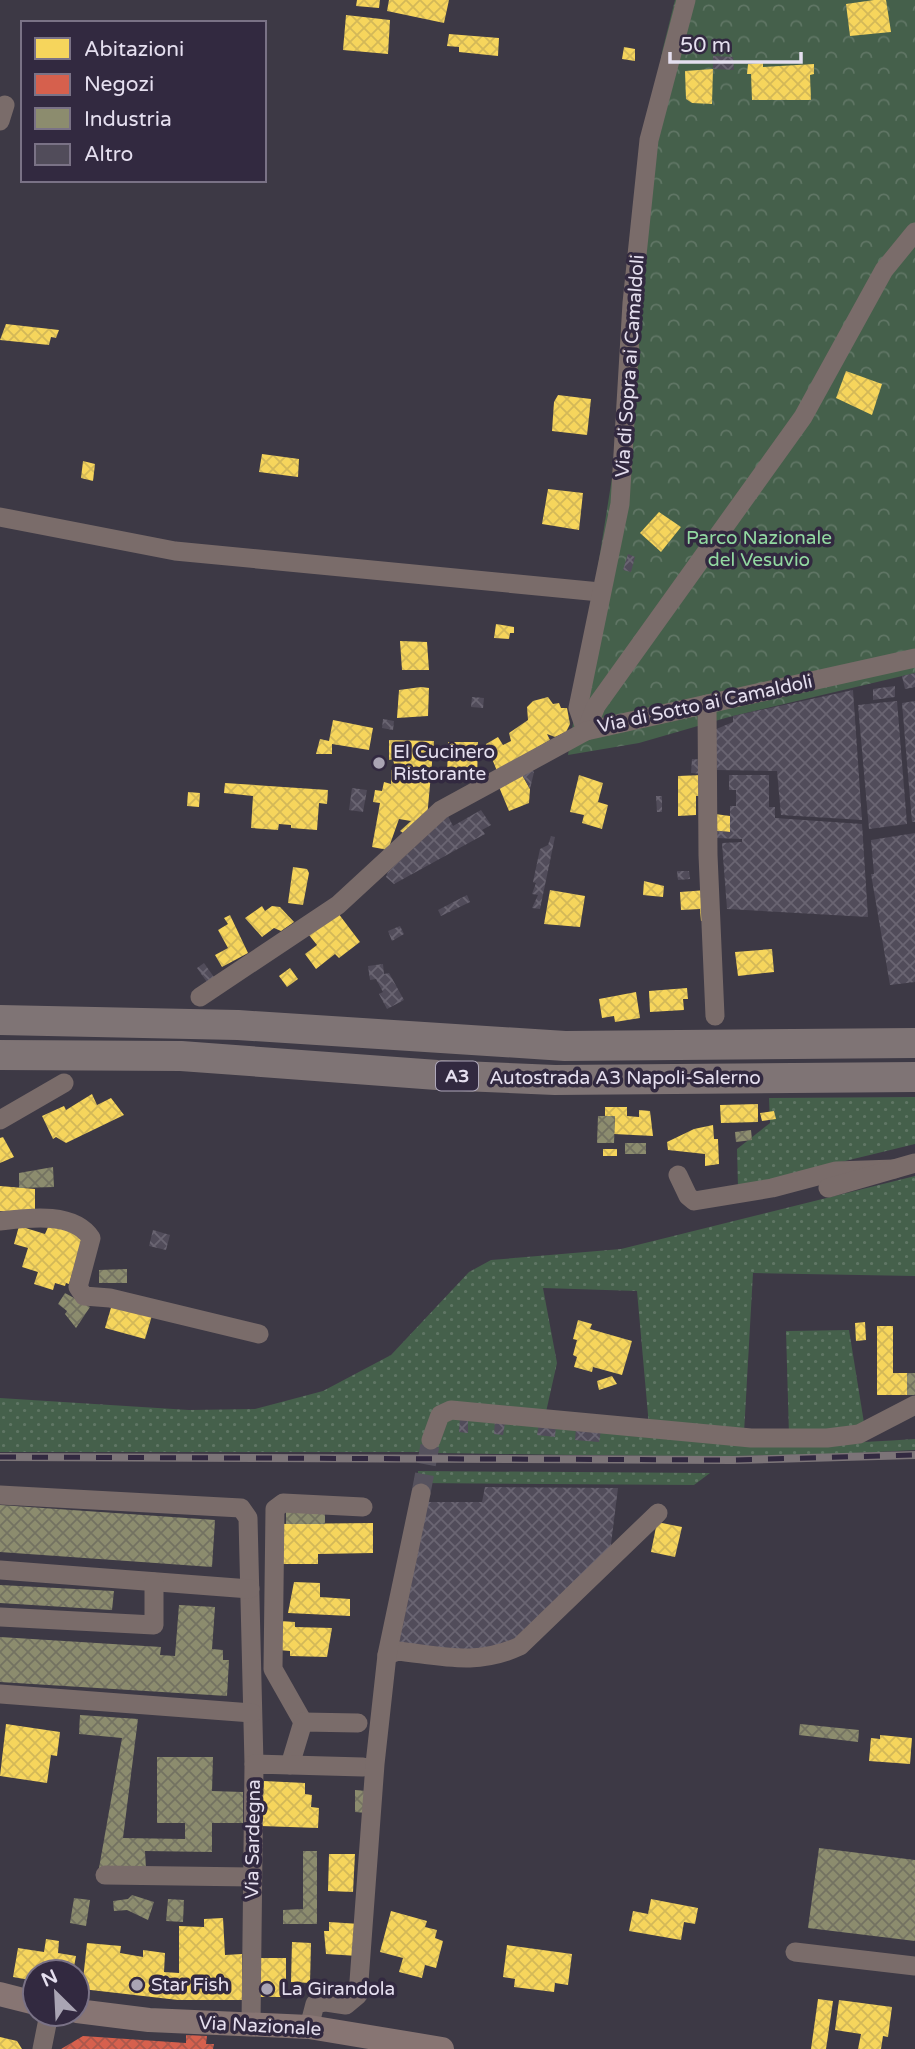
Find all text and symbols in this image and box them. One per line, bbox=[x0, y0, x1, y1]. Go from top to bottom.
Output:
legend bbox=[21, 21, 266, 182]
scale bar bbox=[670, 21, 801, 65]
text: 50 m bbox=[680, 33, 731, 58]
text: Abitazioni bbox=[84, 37, 184, 62]
text: Negozi bbox=[84, 72, 154, 97]
text: Industria bbox=[84, 107, 172, 132]
text: Altro bbox=[84, 142, 133, 167]
street label: Via di Sopra ai Camaldoli bbox=[611, 254, 649, 478]
park label: Parco Nazionale del Vesuvio bbox=[686, 527, 832, 571]
street label: Via di Sotto ai Camaldoli bbox=[596, 670, 814, 738]
place label: El Cucinero Ristorante bbox=[393, 741, 495, 785]
marker: El Cucinero Ristorante bbox=[371, 755, 387, 771]
road number: A3 bbox=[436, 1062, 478, 1091]
street label: Autostrada A3 Napoli-Salerno bbox=[489, 1067, 761, 1089]
street label: Via Sardegna bbox=[241, 1779, 265, 1899]
north arrow bbox=[21, 1958, 91, 2028]
text: N bbox=[38, 1965, 61, 1992]
place label: Star Fish bbox=[151, 1974, 229, 1996]
marker: Star Fish bbox=[129, 1977, 145, 1993]
place label: La Girandola bbox=[281, 1978, 395, 2000]
marker: La Girandola bbox=[259, 1981, 275, 1997]
street label: Via Nazionale bbox=[198, 2012, 322, 2040]

